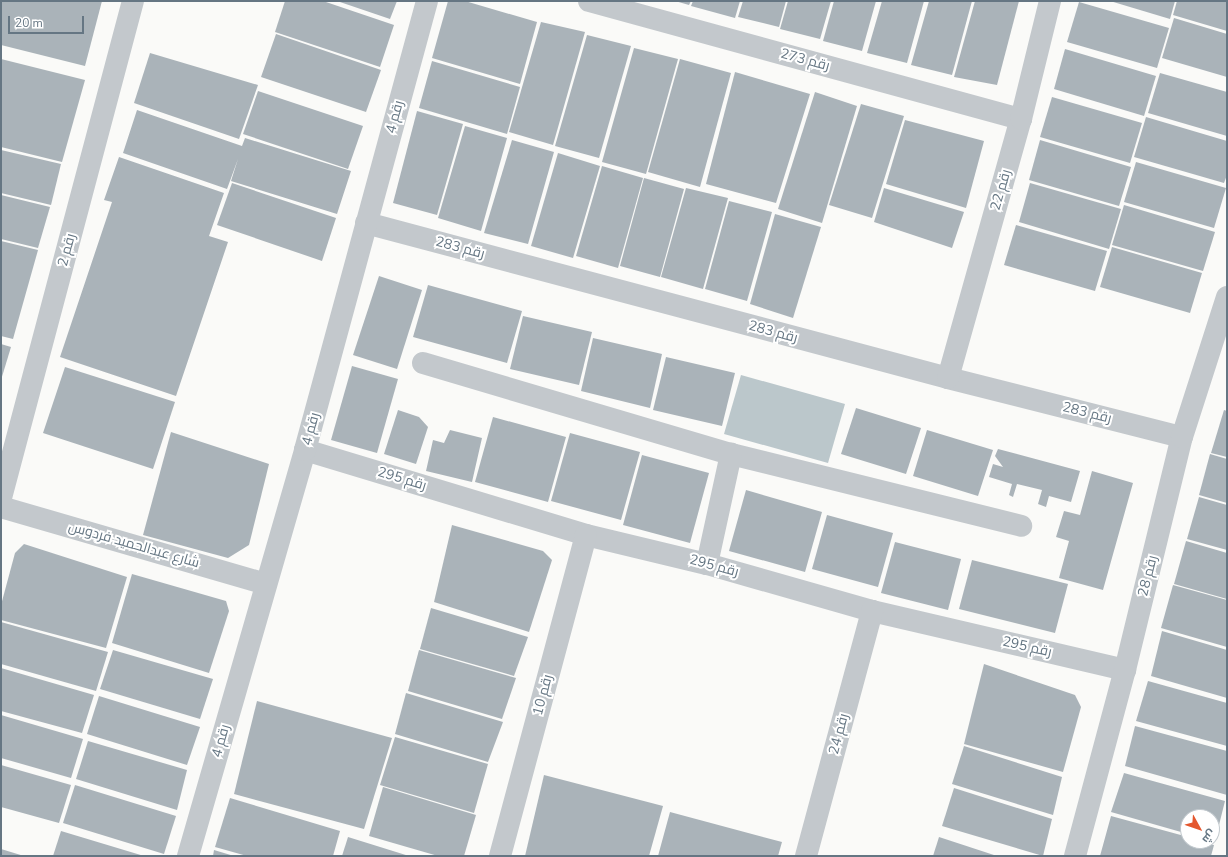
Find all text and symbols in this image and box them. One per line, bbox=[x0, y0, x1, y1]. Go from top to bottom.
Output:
scale bar bbox=[10, 8, 86, 34]
text: 20 m bbox=[15, 15, 43, 31]
street label: رقم 273 bbox=[779, 45, 831, 75]
street label: رقم 4 bbox=[383, 99, 407, 135]
street label: رقم 22 bbox=[987, 168, 1015, 212]
street label: رقم 2 bbox=[55, 232, 79, 268]
street label: رقم 283 bbox=[434, 233, 486, 263]
street label: رقم 283 bbox=[747, 317, 799, 347]
street label: رقم 283 bbox=[1061, 399, 1113, 427]
street label: رقم 4 bbox=[299, 411, 323, 447]
street label: رقم 295 bbox=[376, 464, 428, 494]
street label: شارع عبدالحميد فردوس bbox=[67, 518, 201, 572]
street label: رقم 295 bbox=[688, 551, 740, 581]
street label: رقم 28 bbox=[1135, 554, 1161, 598]
street label: رقم 295 bbox=[1001, 633, 1053, 661]
street label: رقم 10 bbox=[529, 673, 557, 717]
street label: رقم 24 bbox=[825, 712, 853, 756]
street label: رقم 4 bbox=[208, 723, 234, 759]
north arrow bbox=[1180, 809, 1220, 849]
text: ش bbox=[1199, 826, 1219, 847]

